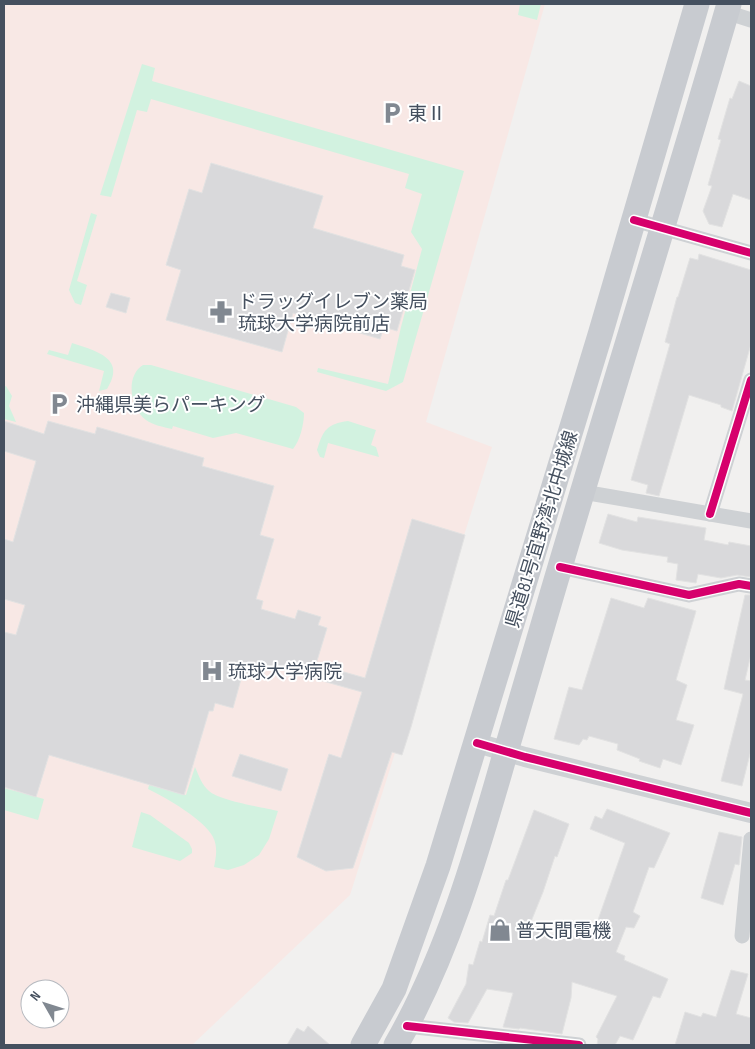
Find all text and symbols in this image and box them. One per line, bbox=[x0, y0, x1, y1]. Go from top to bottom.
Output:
parking icon: 東Ⅱ bbox=[379, 100, 405, 126]
place label: 東Ⅱ bbox=[408, 103, 446, 126]
place label: ドラッグイレブン薬局 琉球大学病院前店 bbox=[238, 291, 428, 336]
pharmacy icon: ドラッグイレブン薬局 琉球大学病院前店 bbox=[208, 299, 234, 325]
parking icon: 沖縄県美らパーキング bbox=[46, 391, 72, 417]
place label: 沖縄県美らパーキング bbox=[76, 394, 265, 417]
street label: 県道81号宜野湾北中城線 bbox=[501, 428, 583, 631]
hospital icon: 琉球大学病院 bbox=[199, 658, 225, 684]
place label: 琉球大学病院 bbox=[228, 661, 342, 684]
shop icon: 普天間電機 bbox=[487, 917, 513, 943]
place label: 普天間電機 bbox=[516, 920, 611, 943]
north arrow bbox=[20, 979, 70, 1029]
text: N bbox=[26, 988, 44, 1004]

